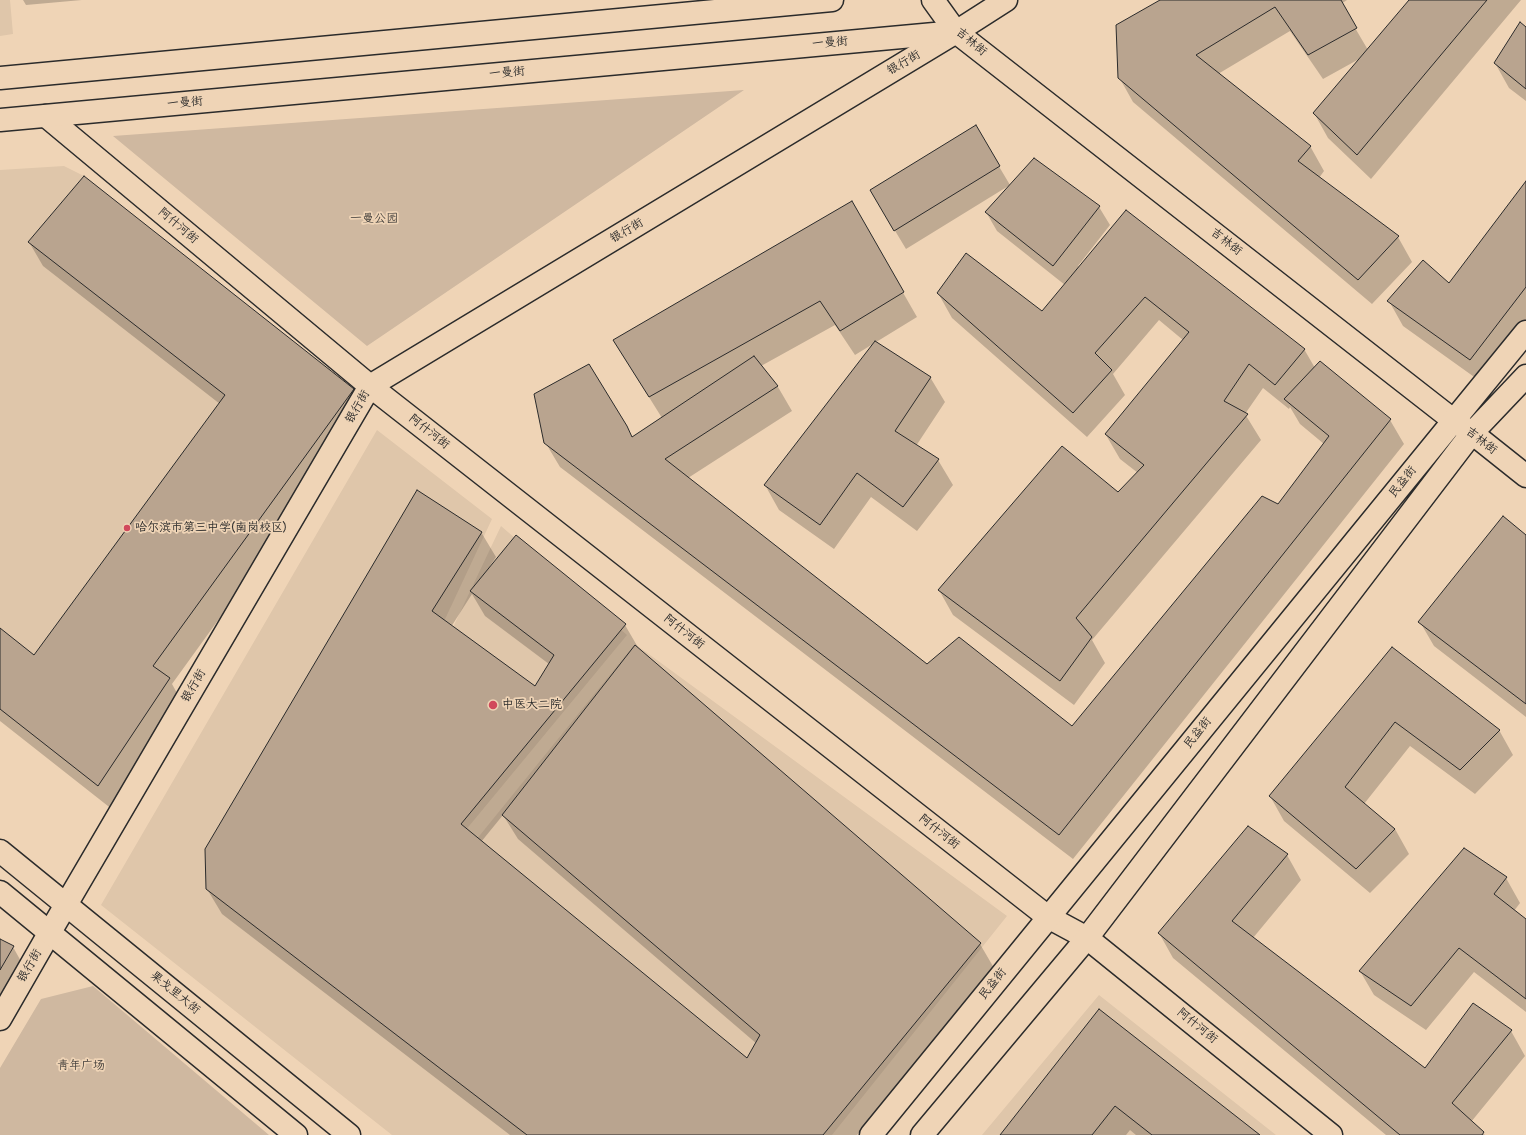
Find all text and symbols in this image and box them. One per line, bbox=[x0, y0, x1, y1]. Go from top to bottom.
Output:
street label: 吉林街 bbox=[953, 25, 989, 59]
street label: 一曼街 bbox=[811, 34, 849, 52]
street label: 银行街 bbox=[885, 48, 923, 78]
street label: 一曼街 bbox=[488, 64, 526, 82]
street label: 一曼街 bbox=[166, 94, 204, 112]
street label: 阿什河街 bbox=[155, 205, 201, 247]
park label: 一曼公园 bbox=[350, 212, 398, 226]
street label: 银行街 bbox=[608, 216, 646, 246]
street label: 吉林街 bbox=[1207, 225, 1245, 259]
street label: 银行街 bbox=[343, 388, 373, 426]
street label: 阿什河街 bbox=[406, 412, 452, 452]
street label: 吉林街 bbox=[1462, 424, 1500, 458]
street label: 民益街 bbox=[1386, 463, 1420, 501]
place label: 哈尔滨市第三中学(南岗校区) bbox=[135, 521, 287, 535]
marker: 哈尔滨市第三中学(南岗校区) bbox=[122, 523, 132, 533]
street label: 阿什河街 bbox=[661, 612, 707, 652]
street label: 银行街 bbox=[179, 667, 209, 705]
place label: 中医大二院 bbox=[502, 698, 562, 712]
marker: 中医大二院 bbox=[487, 699, 499, 711]
street label: 民益街 bbox=[1181, 714, 1215, 752]
street label: 阿什河街 bbox=[916, 812, 962, 852]
street label: 银行街 bbox=[15, 947, 45, 985]
street label: 民益街 bbox=[976, 965, 1010, 1003]
street label: 果戈里大街 bbox=[147, 969, 203, 1017]
street label: 阿什河街 bbox=[1174, 1005, 1220, 1047]
park label: 青年广场 bbox=[57, 1059, 105, 1073]

